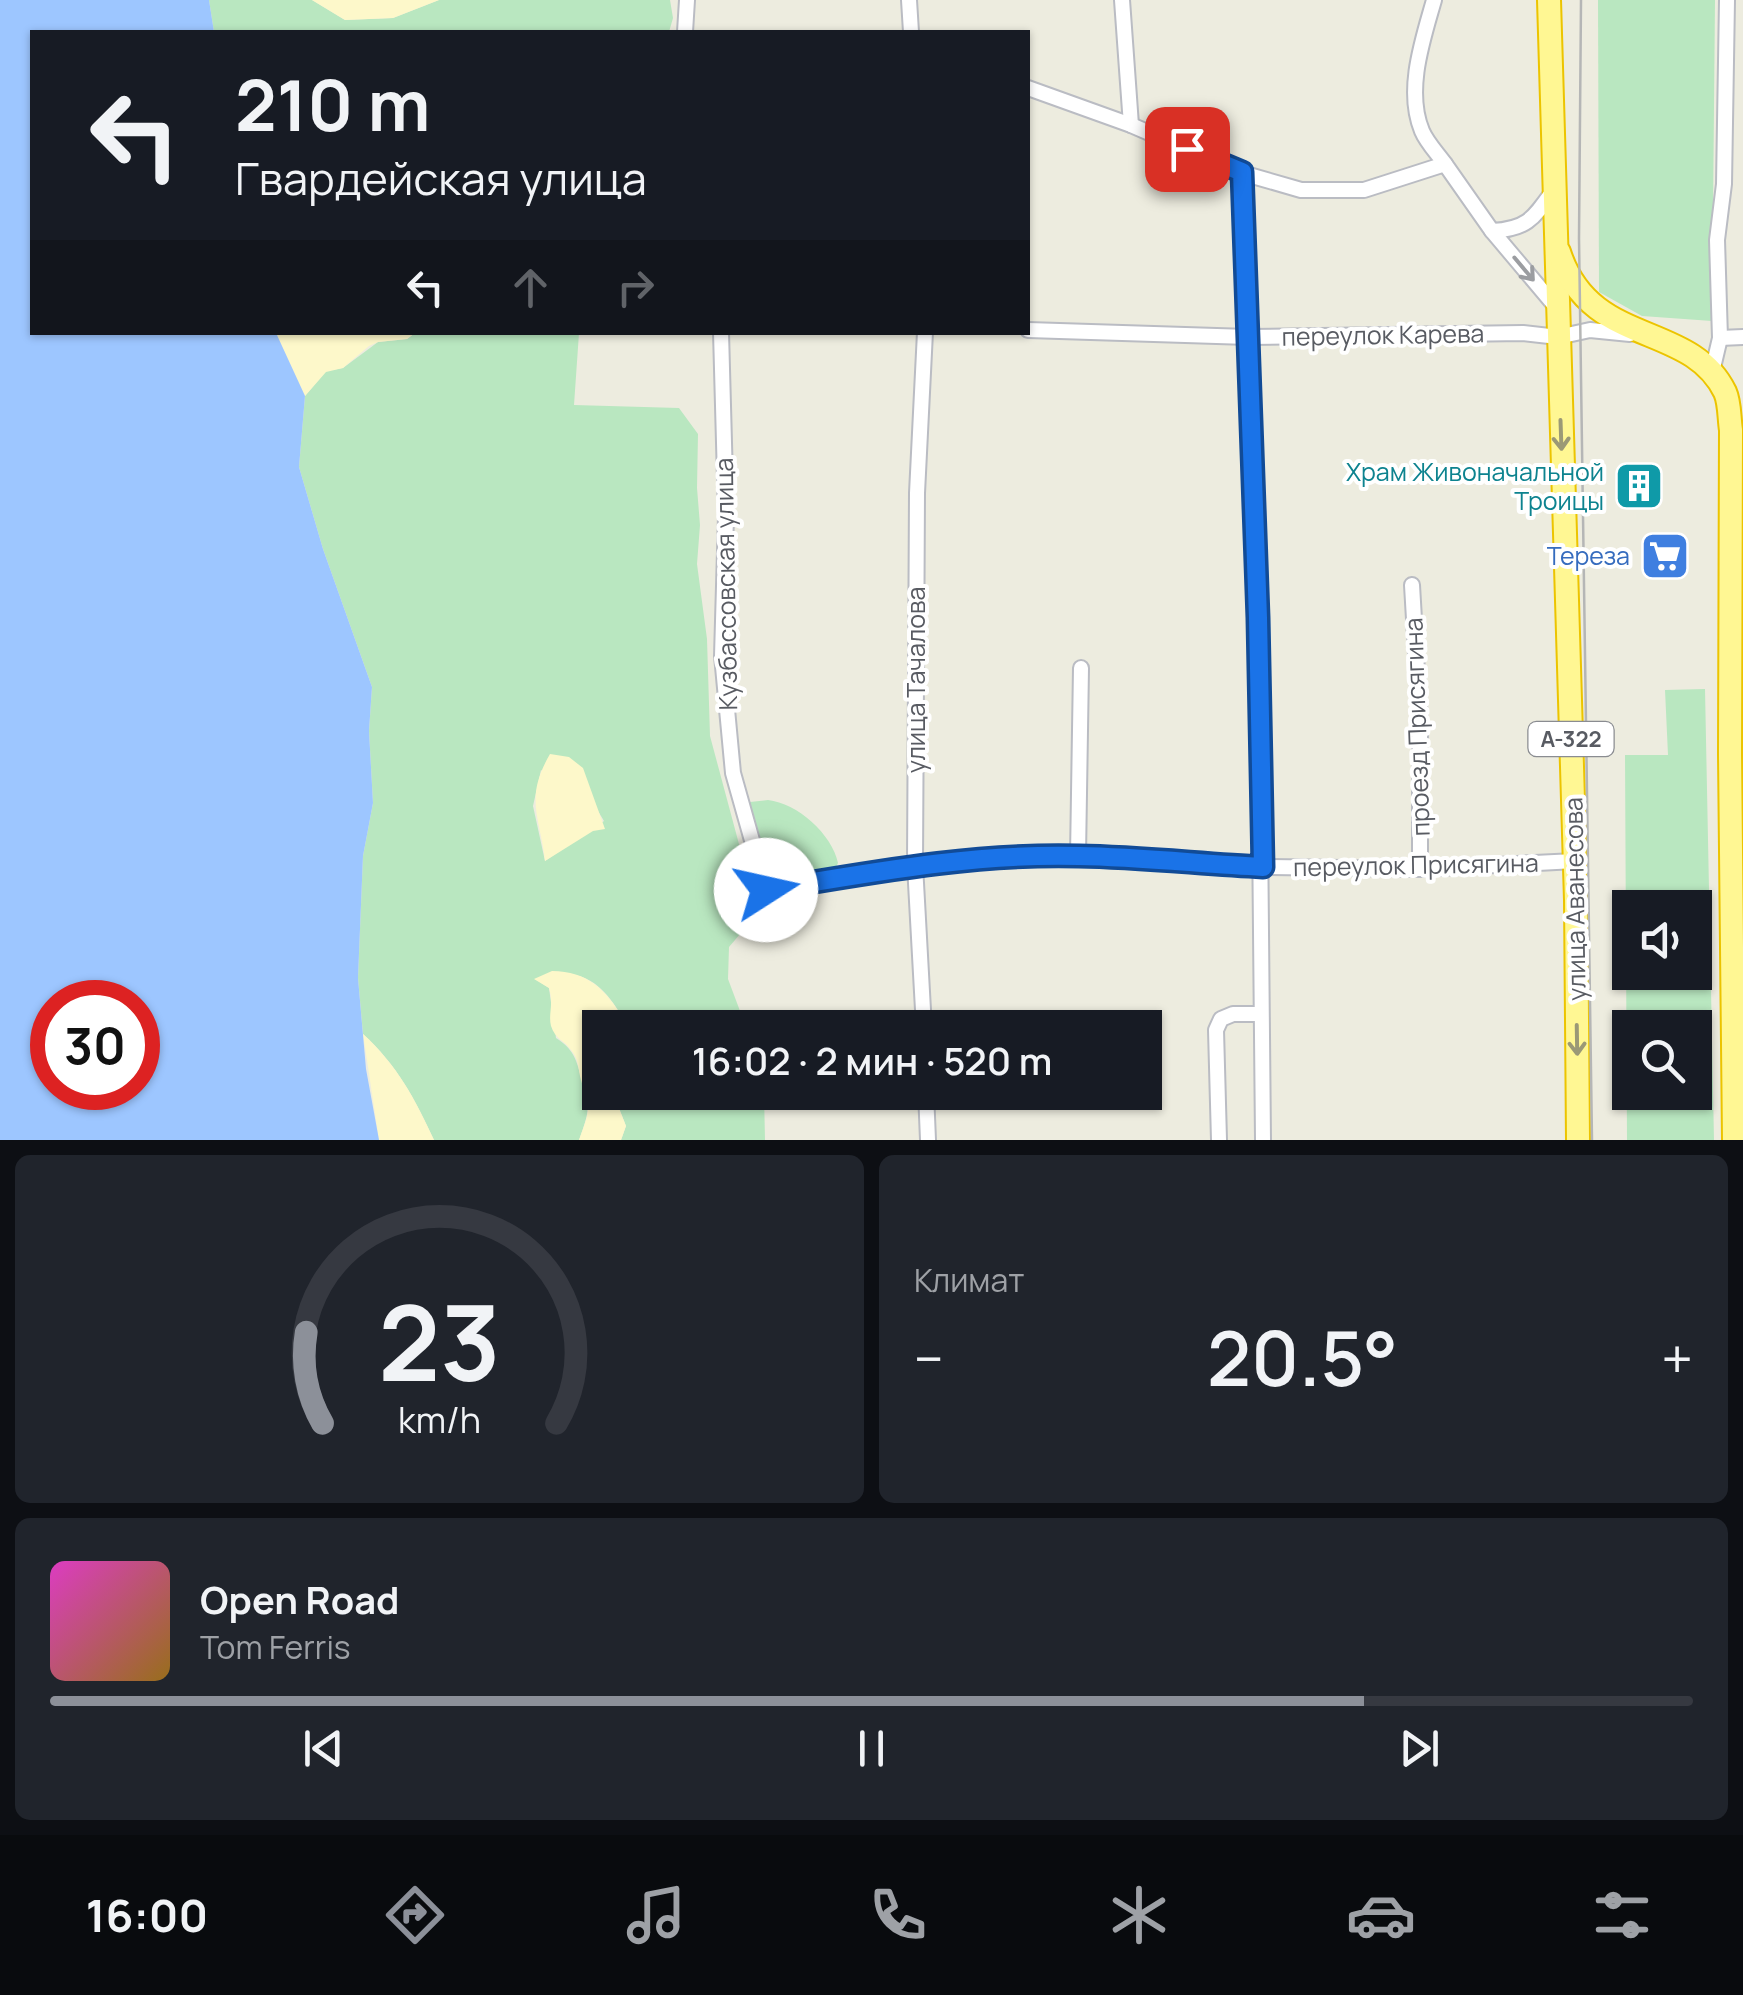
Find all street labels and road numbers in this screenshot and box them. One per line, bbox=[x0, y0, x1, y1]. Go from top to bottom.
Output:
street label: переулок Карева bbox=[1281, 315, 1485, 354]
street label: Кузбассовская улица bbox=[706, 457, 745, 711]
street label: улица Тачалова bbox=[898, 587, 933, 773]
street label: проезд Присягина bbox=[1395, 617, 1438, 837]
road number: А-322 bbox=[1528, 722, 1614, 756]
street label: улица Аванесова bbox=[1555, 797, 1594, 1001]
street label: переулок Присягина bbox=[1293, 845, 1539, 884]

